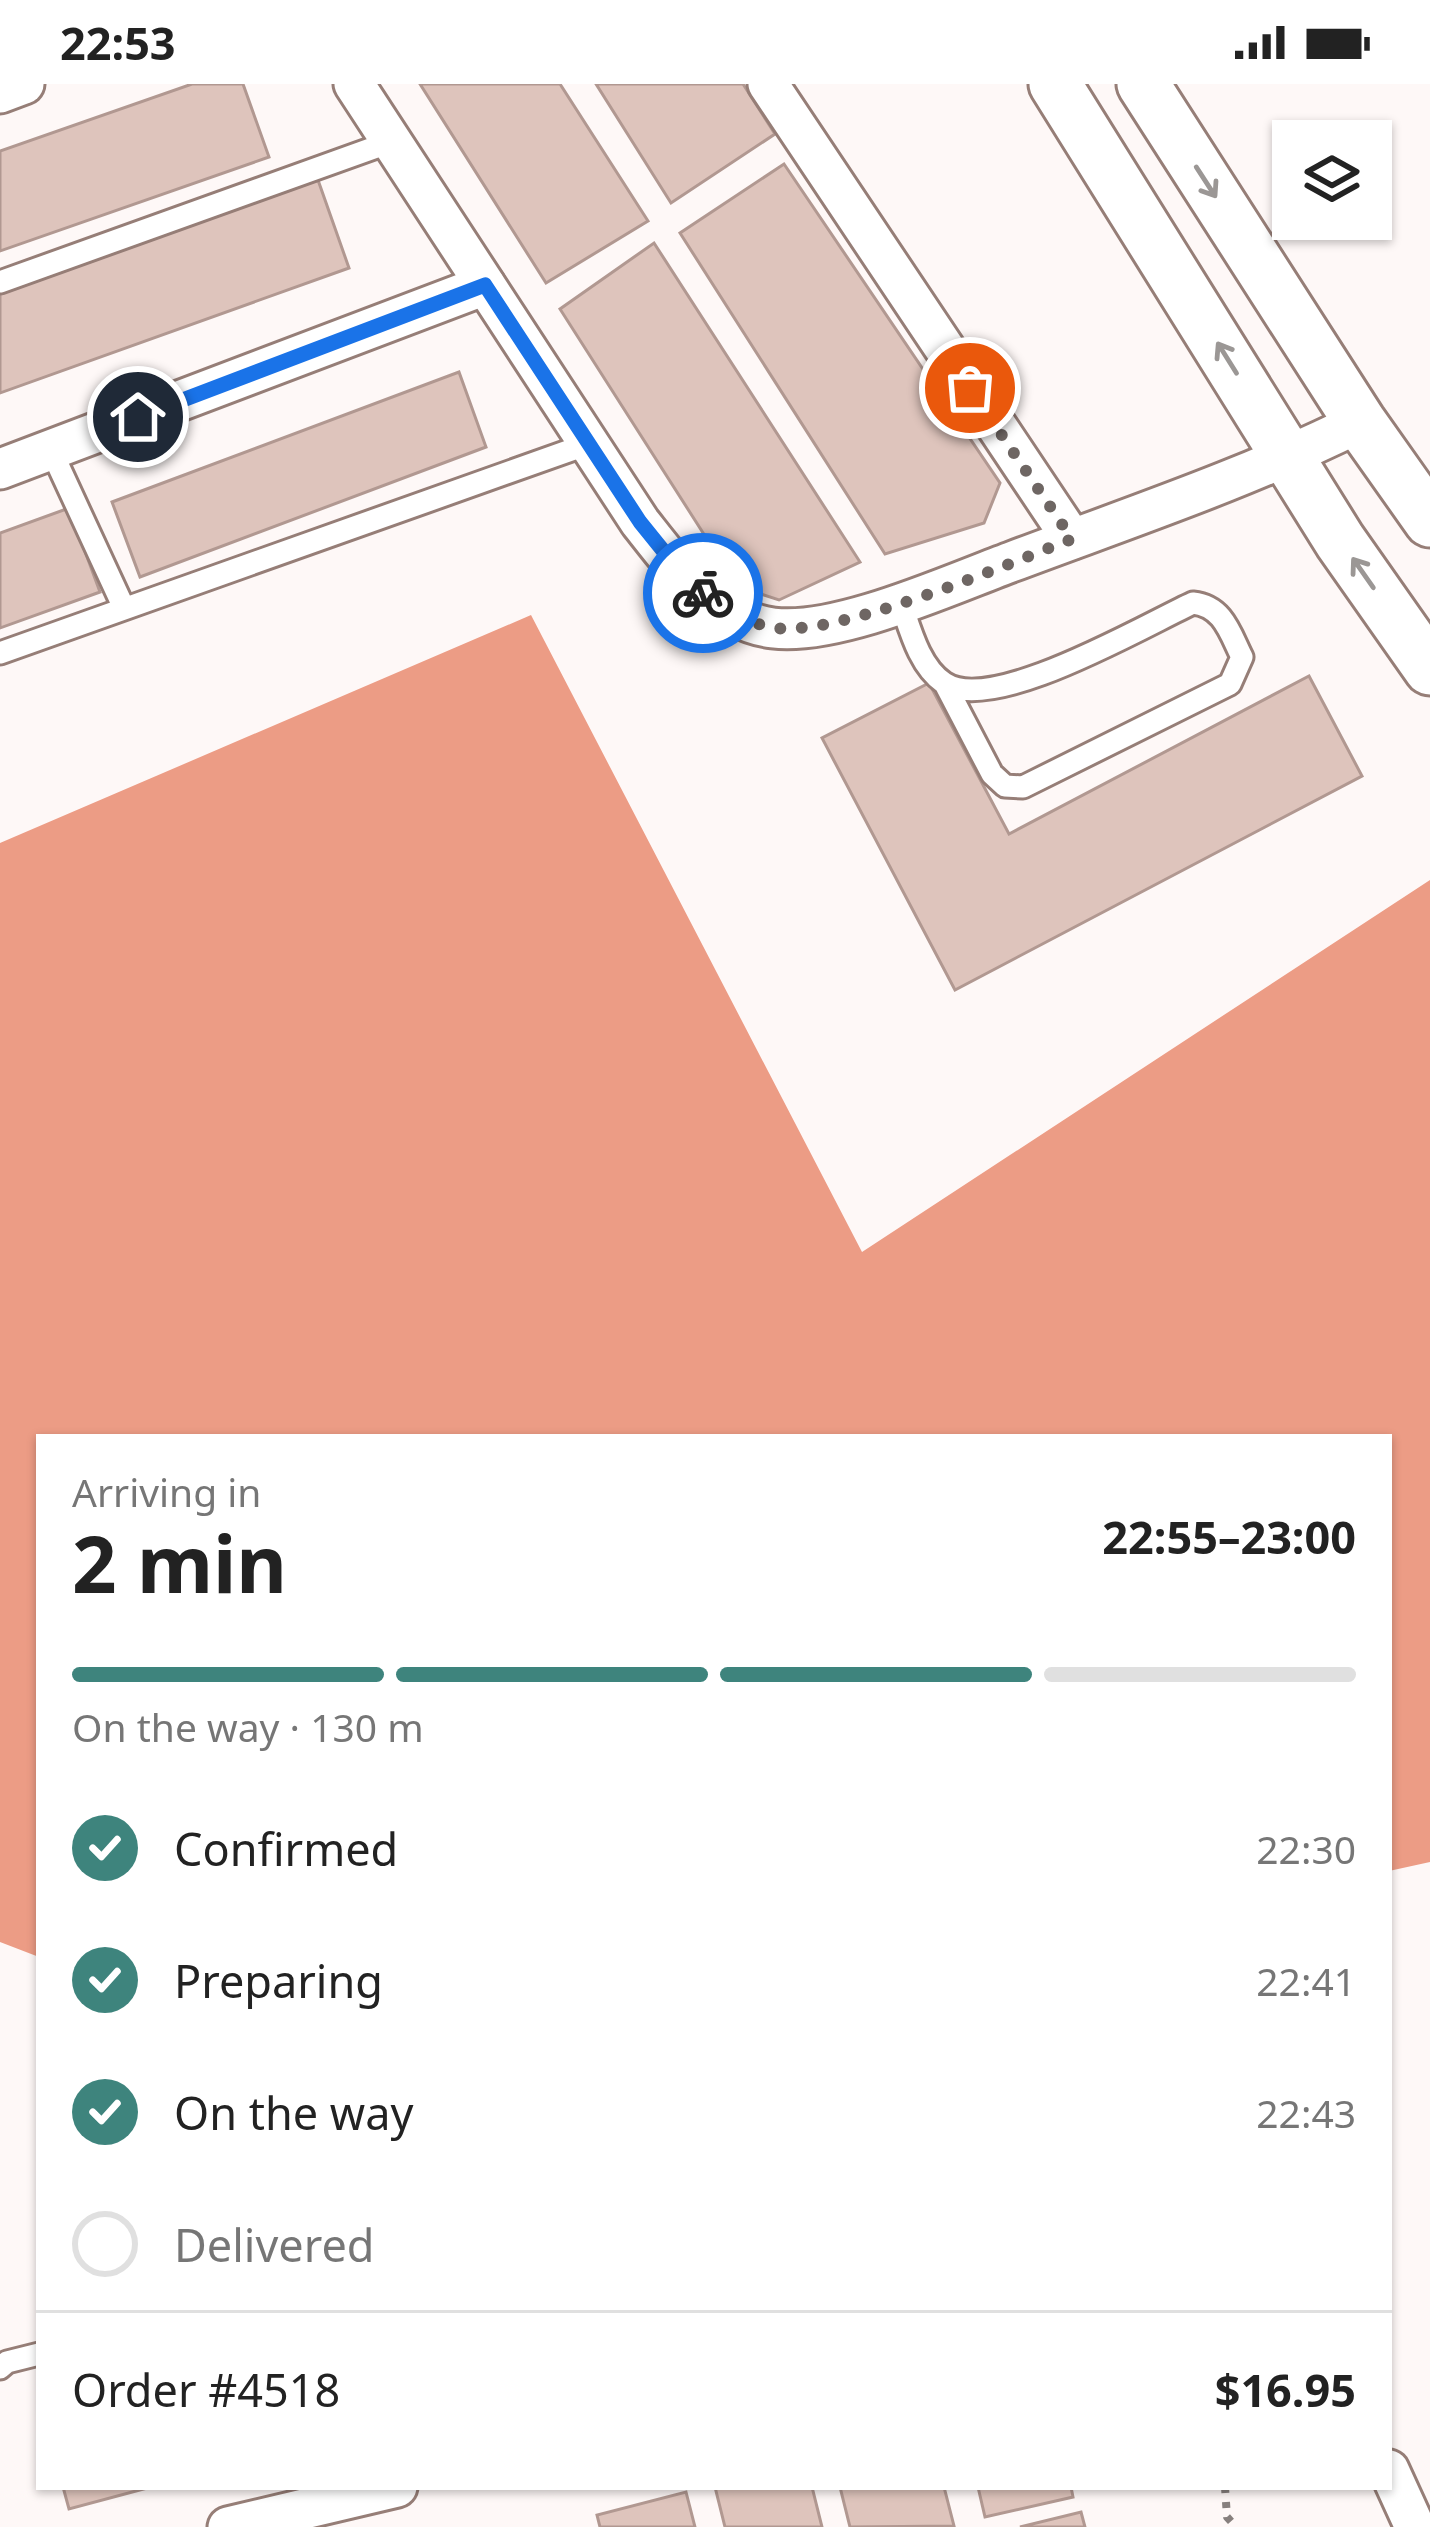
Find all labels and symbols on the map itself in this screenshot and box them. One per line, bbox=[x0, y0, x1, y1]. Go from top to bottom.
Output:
one-way arrow bbox=[1194, 165, 1219, 199]
pin bbox=[919, 337, 1021, 439]
one-way arrow bbox=[1215, 342, 1239, 376]
pin bbox=[87, 366, 189, 468]
courier bbox=[643, 533, 763, 653]
one-way arrow bbox=[1351, 557, 1376, 591]

